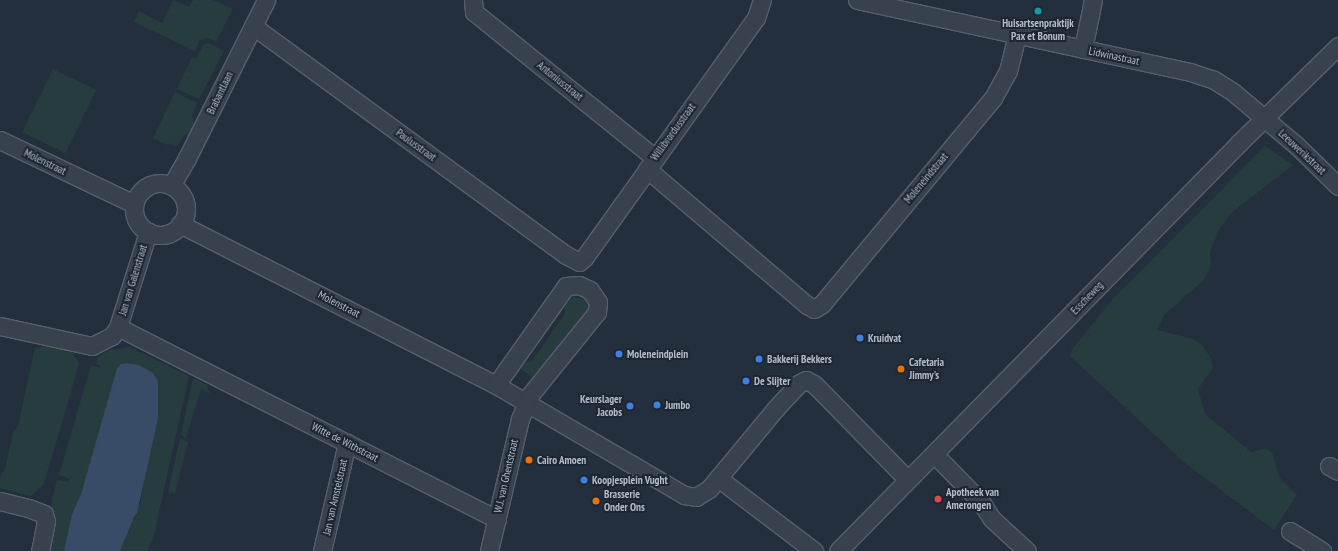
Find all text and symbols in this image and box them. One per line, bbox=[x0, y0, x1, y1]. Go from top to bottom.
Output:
marker: Huisartsenpraktijk Pax et Bonum bbox=[1033, 6, 1043, 16]
place label: Huisartsenpraktijk Pax et Bonum bbox=[1002, 17, 1074, 43]
street label: Lidwinastraat bbox=[1087, 44, 1141, 68]
street label: Antoniusstraat bbox=[534, 59, 586, 103]
street label: Brabantlaan bbox=[204, 70, 236, 116]
street label: Willibrordusstraat bbox=[648, 101, 698, 163]
street label: Paulusstraat bbox=[393, 126, 439, 164]
street label: Leeuwerikstraat bbox=[1276, 127, 1328, 177]
street label: Molenstraat bbox=[22, 146, 68, 178]
street label: Moleneindstraat bbox=[901, 150, 951, 206]
street label: Jan van Galenstraat bbox=[116, 243, 150, 317]
street label: Esscheweg bbox=[1068, 279, 1106, 317]
street label: Molenstraat bbox=[316, 288, 362, 320]
place label: Kruidvat bbox=[868, 331, 901, 345]
marker: Kruidvat bbox=[855, 333, 865, 343]
place label: Moleneindplein bbox=[627, 347, 688, 361]
marker: Moleneindplein bbox=[614, 349, 624, 359]
place label: Bakkerij Bekkers bbox=[767, 352, 832, 366]
marker: Bakkerij Bekkers bbox=[754, 354, 764, 364]
place label: Cafetaria Jimmy's bbox=[909, 356, 944, 382]
marker: Cafetaria Jimmy's bbox=[896, 364, 906, 374]
place label: De Slijter bbox=[754, 374, 790, 388]
marker: De Slijter bbox=[741, 376, 751, 386]
place label: Keurslager Jacobs bbox=[580, 393, 622, 419]
place label: Jumbo bbox=[665, 398, 690, 412]
marker: Jumbo bbox=[652, 400, 662, 410]
marker: Keurslager Jacobs bbox=[625, 401, 635, 411]
street label: Witte de Withstraat bbox=[309, 419, 381, 465]
street label: W.J. van Ghentstraat bbox=[491, 438, 521, 514]
place label: Cairo Amoen bbox=[537, 453, 587, 467]
marker: Cairo Amoen bbox=[524, 455, 534, 465]
street label: Jan van Amstelstraat bbox=[320, 458, 350, 536]
place label: Koopjesplein Vught bbox=[592, 473, 668, 487]
marker: Koopjesplein Vught bbox=[579, 475, 589, 485]
place label: Apotheek van Amerongen bbox=[946, 486, 1000, 512]
place label: Brasserie Onder Ons bbox=[604, 488, 645, 514]
marker: Apotheek van Amerongen bbox=[933, 494, 943, 504]
marker: Brasserie Onder Ons bbox=[591, 496, 601, 506]

